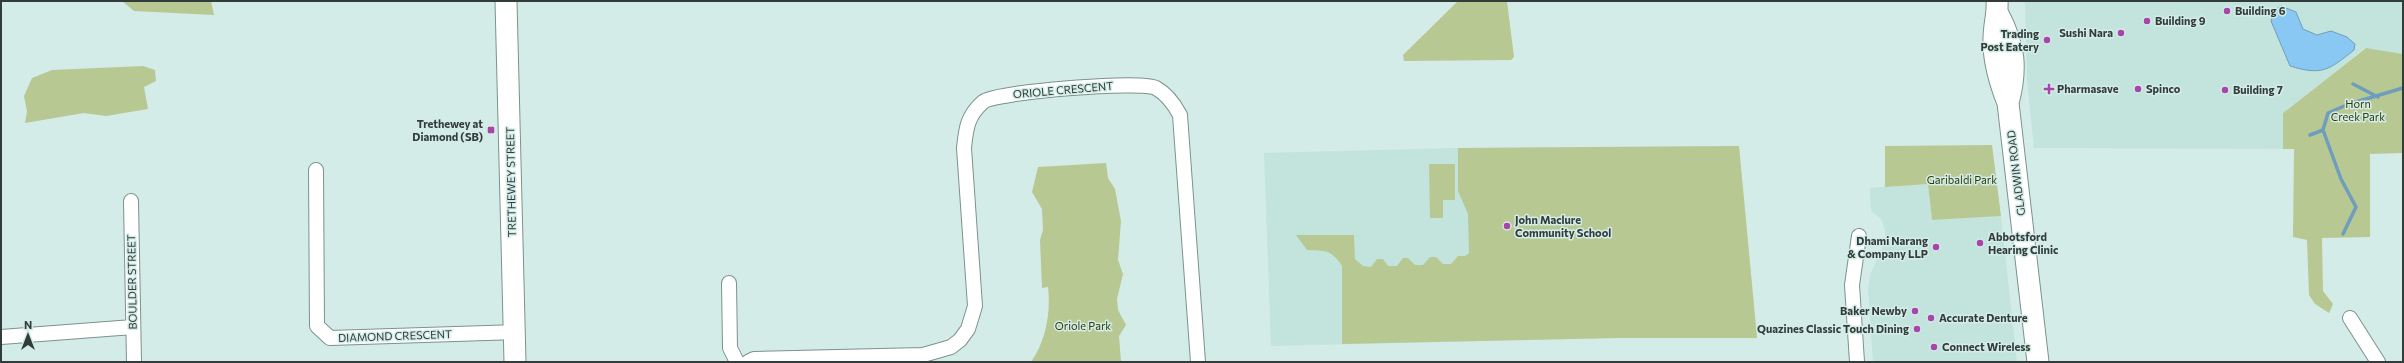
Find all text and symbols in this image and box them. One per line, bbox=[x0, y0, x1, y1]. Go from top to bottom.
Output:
place label: Building 6 bbox=[2235, 4, 2286, 17]
marker: Building 6 bbox=[2222, 6, 2232, 16]
place label: Building 9 bbox=[2155, 14, 2206, 27]
marker: Building 9 bbox=[2142, 16, 2152, 26]
place label: Sushi Nara bbox=[2059, 26, 2113, 39]
place label: Trading Post Eatery bbox=[1980, 27, 2039, 53]
marker: Sushi Nara bbox=[2116, 28, 2126, 38]
marker: Trading Post Eatery bbox=[2042, 35, 2052, 45]
street label: ORIOLE CRESCENT bbox=[1012, 79, 1114, 100]
place label: Pharmasave bbox=[2057, 82, 2119, 95]
place label: Spinco bbox=[2146, 82, 2181, 95]
place label: Building 7 bbox=[2233, 83, 2283, 96]
marker: Pharmasave bbox=[2044, 84, 2054, 94]
marker: Spinco bbox=[2133, 84, 2143, 94]
marker: Building 7 bbox=[2220, 85, 2230, 95]
park label: Horn Creek Park bbox=[2331, 97, 2385, 123]
place label: Trethewey at Diamond (SB) bbox=[412, 117, 483, 143]
marker: Trethewey at Diamond (SB) bbox=[486, 125, 496, 135]
street label: TRETHEWEY STREET bbox=[503, 127, 518, 237]
street label: GLADWIN ROAD bbox=[2004, 130, 2027, 217]
park label: Garibaldi Park bbox=[1927, 173, 1997, 186]
place label: John Maclure Community School bbox=[1515, 213, 1611, 239]
marker: John Maclure Community School bbox=[1502, 221, 1512, 231]
place label: Abbotsford Hearing Clinic bbox=[1988, 230, 2058, 256]
street label: BOULDER STREET bbox=[124, 234, 139, 330]
place label: Dhami Narang & Company LLP bbox=[1847, 234, 1928, 260]
marker: Abbotsford Hearing Clinic bbox=[1975, 238, 1985, 248]
marker: Dhami Narang & Company LLP bbox=[1931, 242, 1941, 252]
place label: Baker Newby bbox=[1840, 304, 1907, 317]
marker: Baker Newby bbox=[1910, 306, 1920, 316]
place label: Accurate Denture bbox=[1939, 311, 2028, 324]
marker: Accurate Denture bbox=[1926, 313, 1936, 323]
north arrow bbox=[8, 315, 48, 355]
text: N bbox=[24, 318, 32, 331]
park label: Oriole Park bbox=[1055, 319, 1111, 332]
place label: Quazines Classic Touch Dining bbox=[1757, 322, 1909, 335]
marker: Quazines Classic Touch Dining bbox=[1912, 324, 1922, 334]
street label: DIAMOND CRESCENT bbox=[338, 327, 452, 344]
place label: Connect Wireless bbox=[1942, 340, 2030, 353]
marker: Connect Wireless bbox=[1929, 342, 1939, 352]

